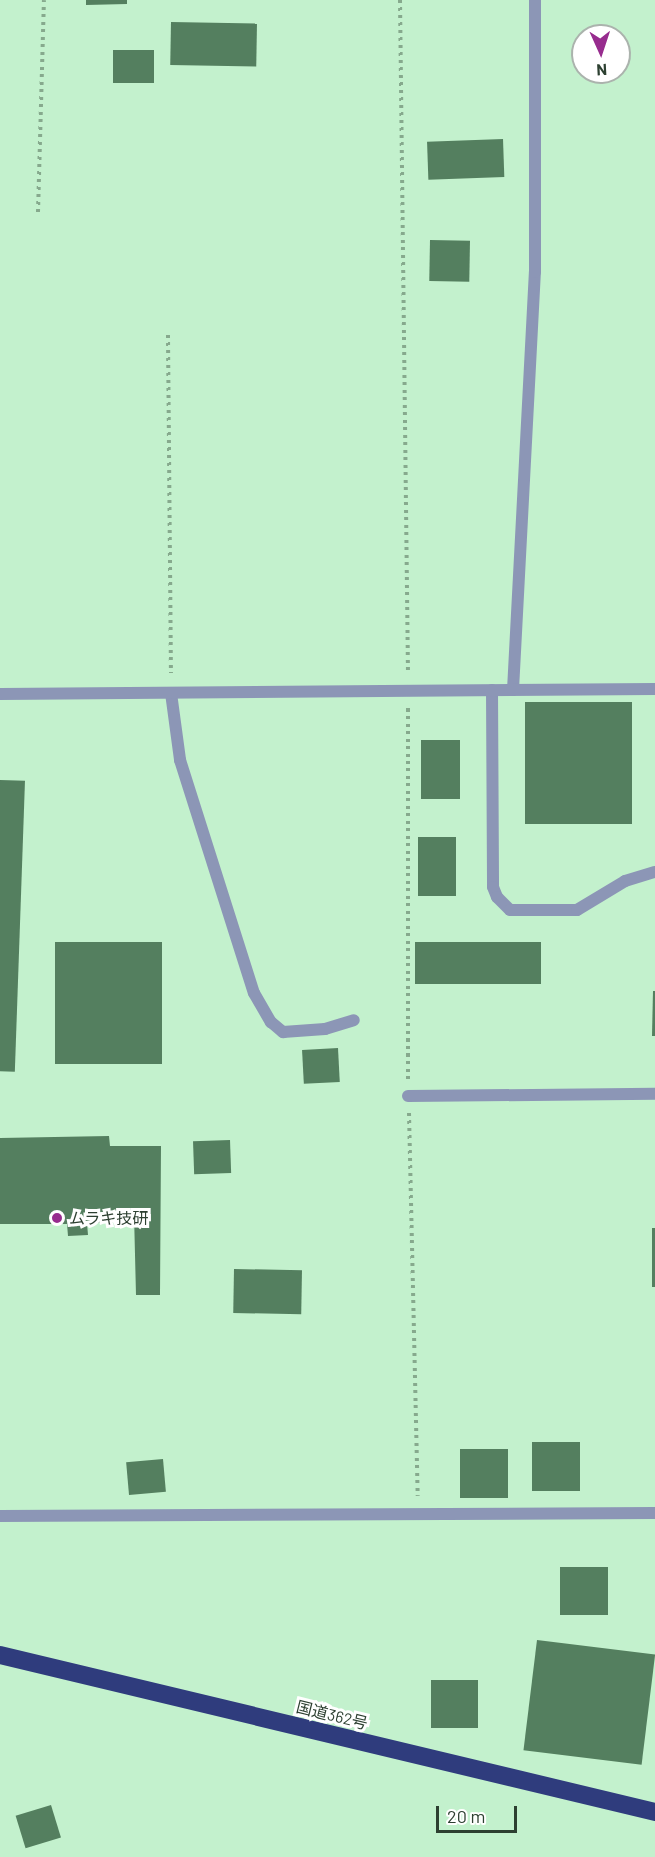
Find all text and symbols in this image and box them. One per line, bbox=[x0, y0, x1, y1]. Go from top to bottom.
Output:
north arrow bbox=[571, 24, 631, 84]
text: N bbox=[596, 61, 608, 80]
place label: ムラキ技研 bbox=[69, 1208, 149, 1228]
marker: ムラキ技研 bbox=[50, 1211, 64, 1225]
street label: 国道362号 bbox=[294, 1697, 370, 1733]
scale bar bbox=[439, 1794, 520, 1832]
text: 20 m bbox=[447, 1805, 485, 1827]

